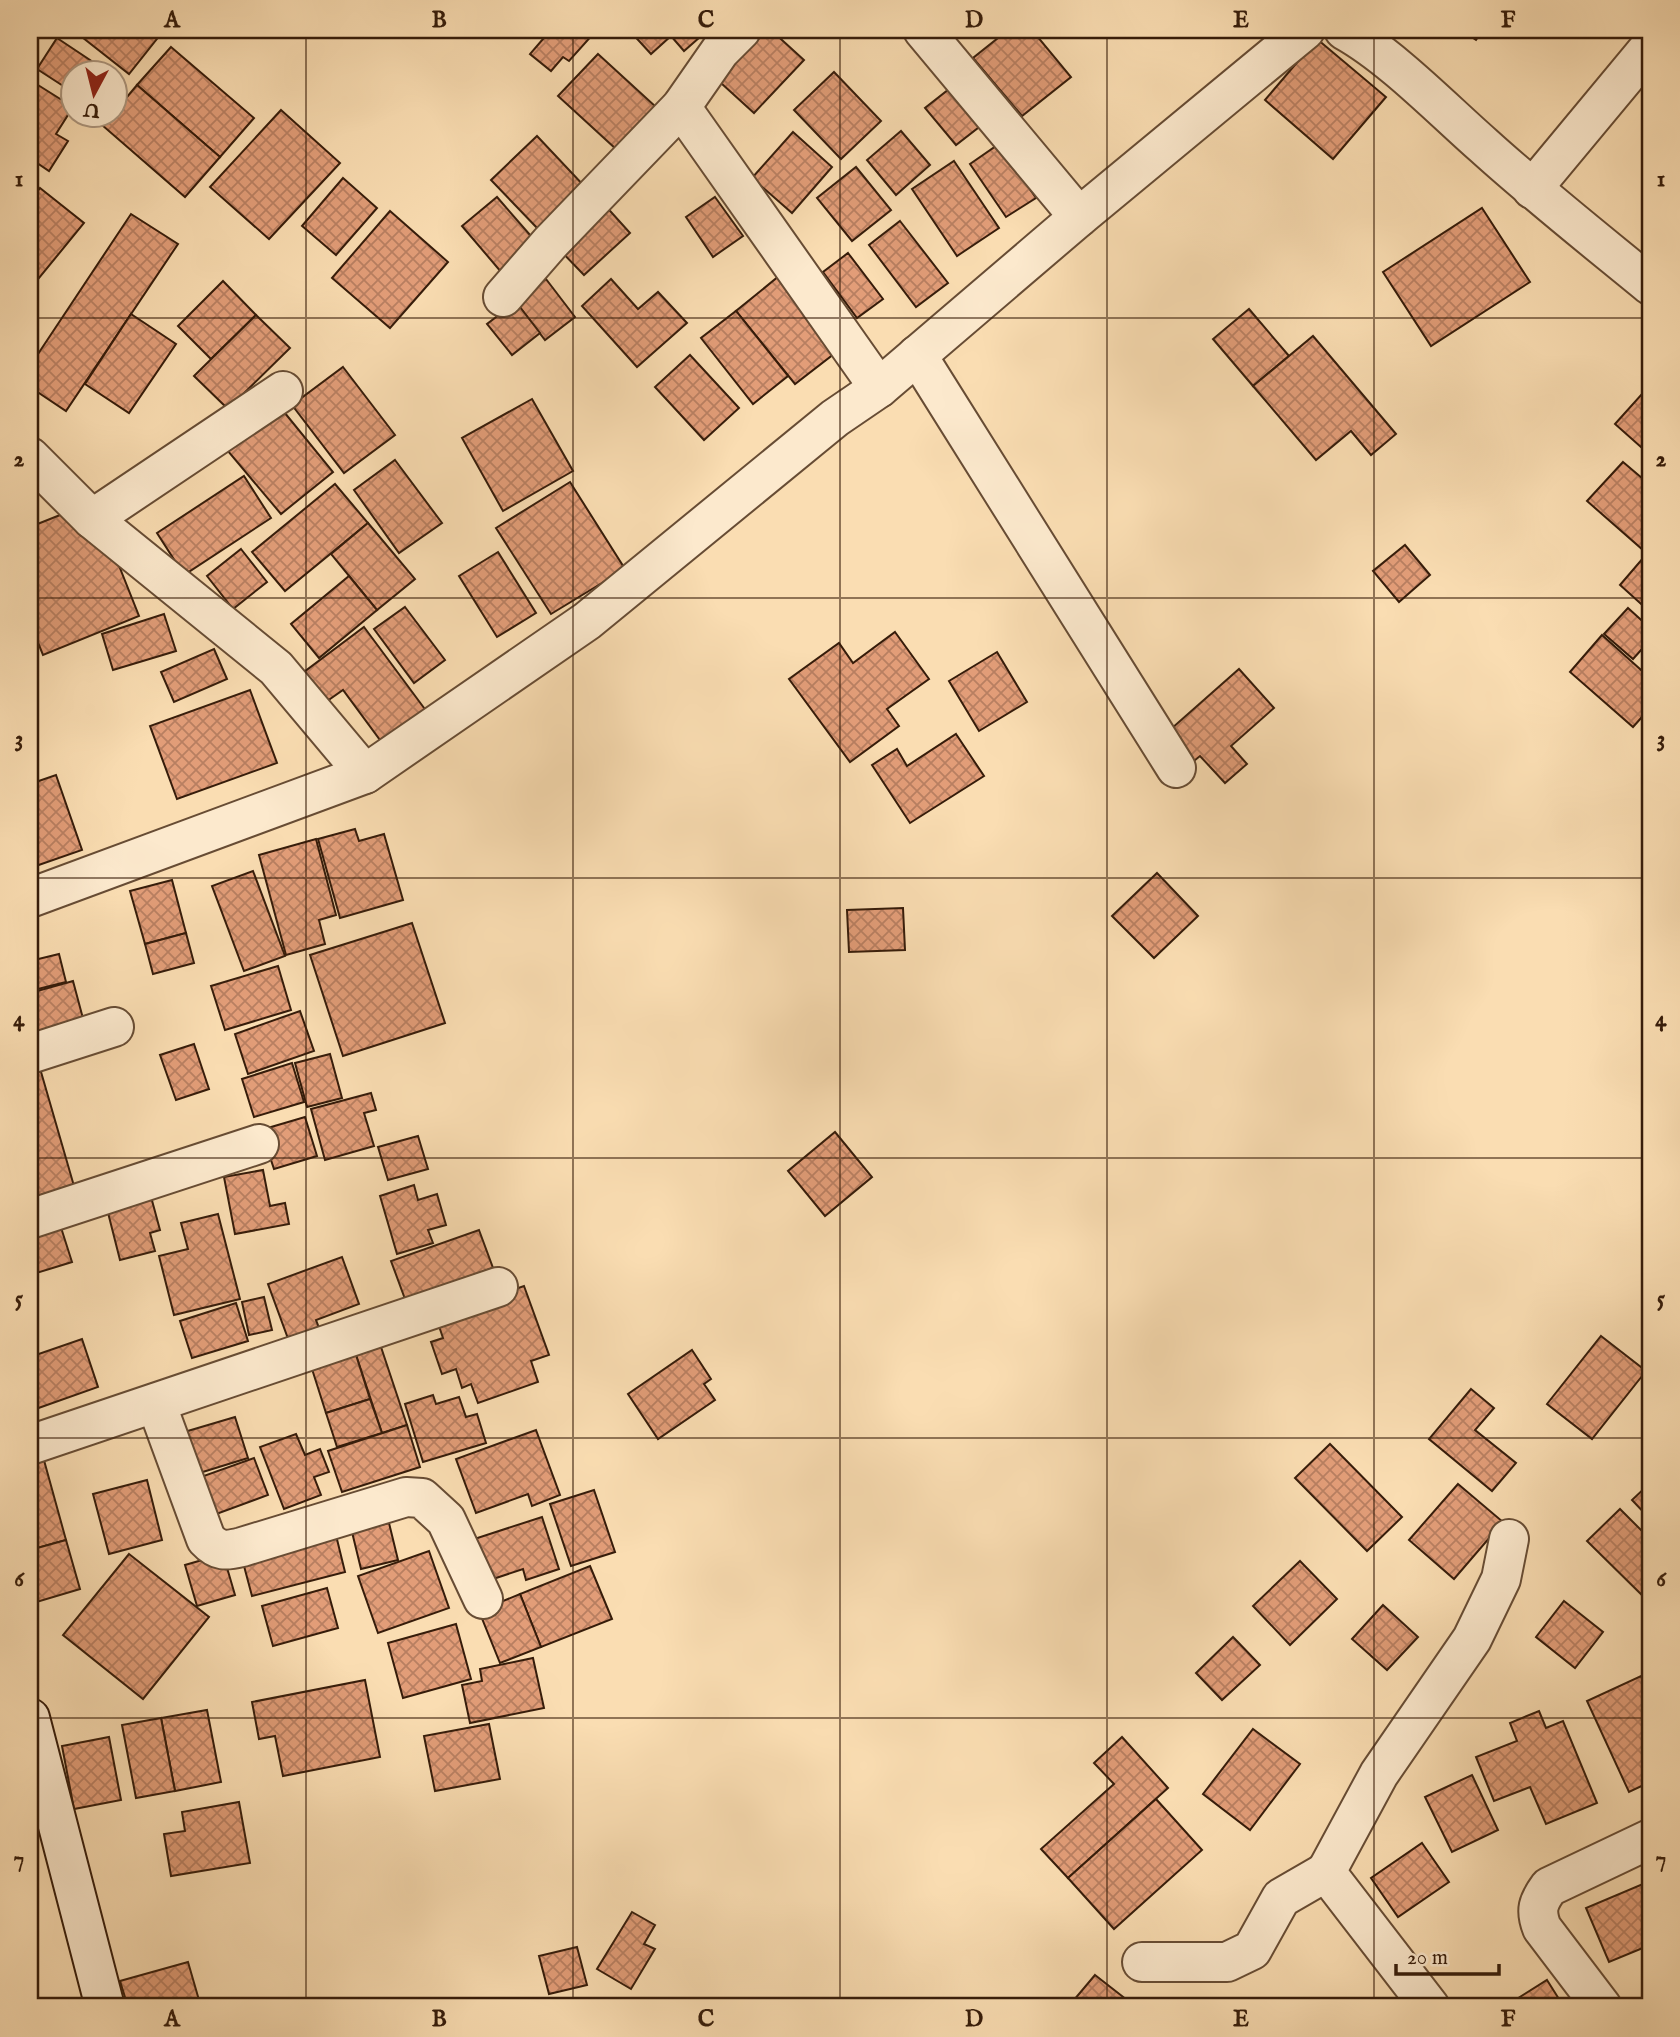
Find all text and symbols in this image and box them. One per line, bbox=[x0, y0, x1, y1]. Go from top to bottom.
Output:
text: A bbox=[163, 6, 181, 35]
text: B bbox=[431, 6, 447, 35]
text: C bbox=[698, 6, 715, 35]
text: D bbox=[965, 6, 983, 35]
text: E bbox=[1233, 6, 1249, 35]
text: F bbox=[1501, 6, 1516, 35]
north arrow bbox=[60, 60, 130, 130]
text: U bbox=[82, 96, 103, 122]
text: 1 bbox=[15, 165, 23, 194]
text: 1 bbox=[1657, 165, 1665, 194]
text: 2 bbox=[14, 445, 25, 474]
text: 2 bbox=[1656, 445, 1667, 474]
text: 3 bbox=[15, 725, 23, 754]
text: 3 bbox=[1657, 725, 1665, 754]
text: 4 bbox=[13, 1005, 25, 1034]
text: 4 bbox=[1655, 1005, 1667, 1034]
text: 5 bbox=[15, 1285, 24, 1314]
text: 5 bbox=[1657, 1285, 1666, 1314]
text: 6 bbox=[14, 1565, 25, 1594]
text: 6 bbox=[1656, 1565, 1667, 1594]
text: 7 bbox=[14, 1845, 24, 1874]
text: 7 bbox=[1656, 1845, 1666, 1874]
scale bar bbox=[1396, 1932, 1500, 1976]
text: 20 m bbox=[1407, 1945, 1448, 1972]
text: A bbox=[163, 2005, 181, 2034]
text: B bbox=[431, 2005, 447, 2034]
text: C bbox=[698, 2005, 715, 2034]
text: D bbox=[965, 2005, 983, 2034]
text: E bbox=[1233, 2005, 1249, 2034]
text: F bbox=[1501, 2005, 1516, 2034]

